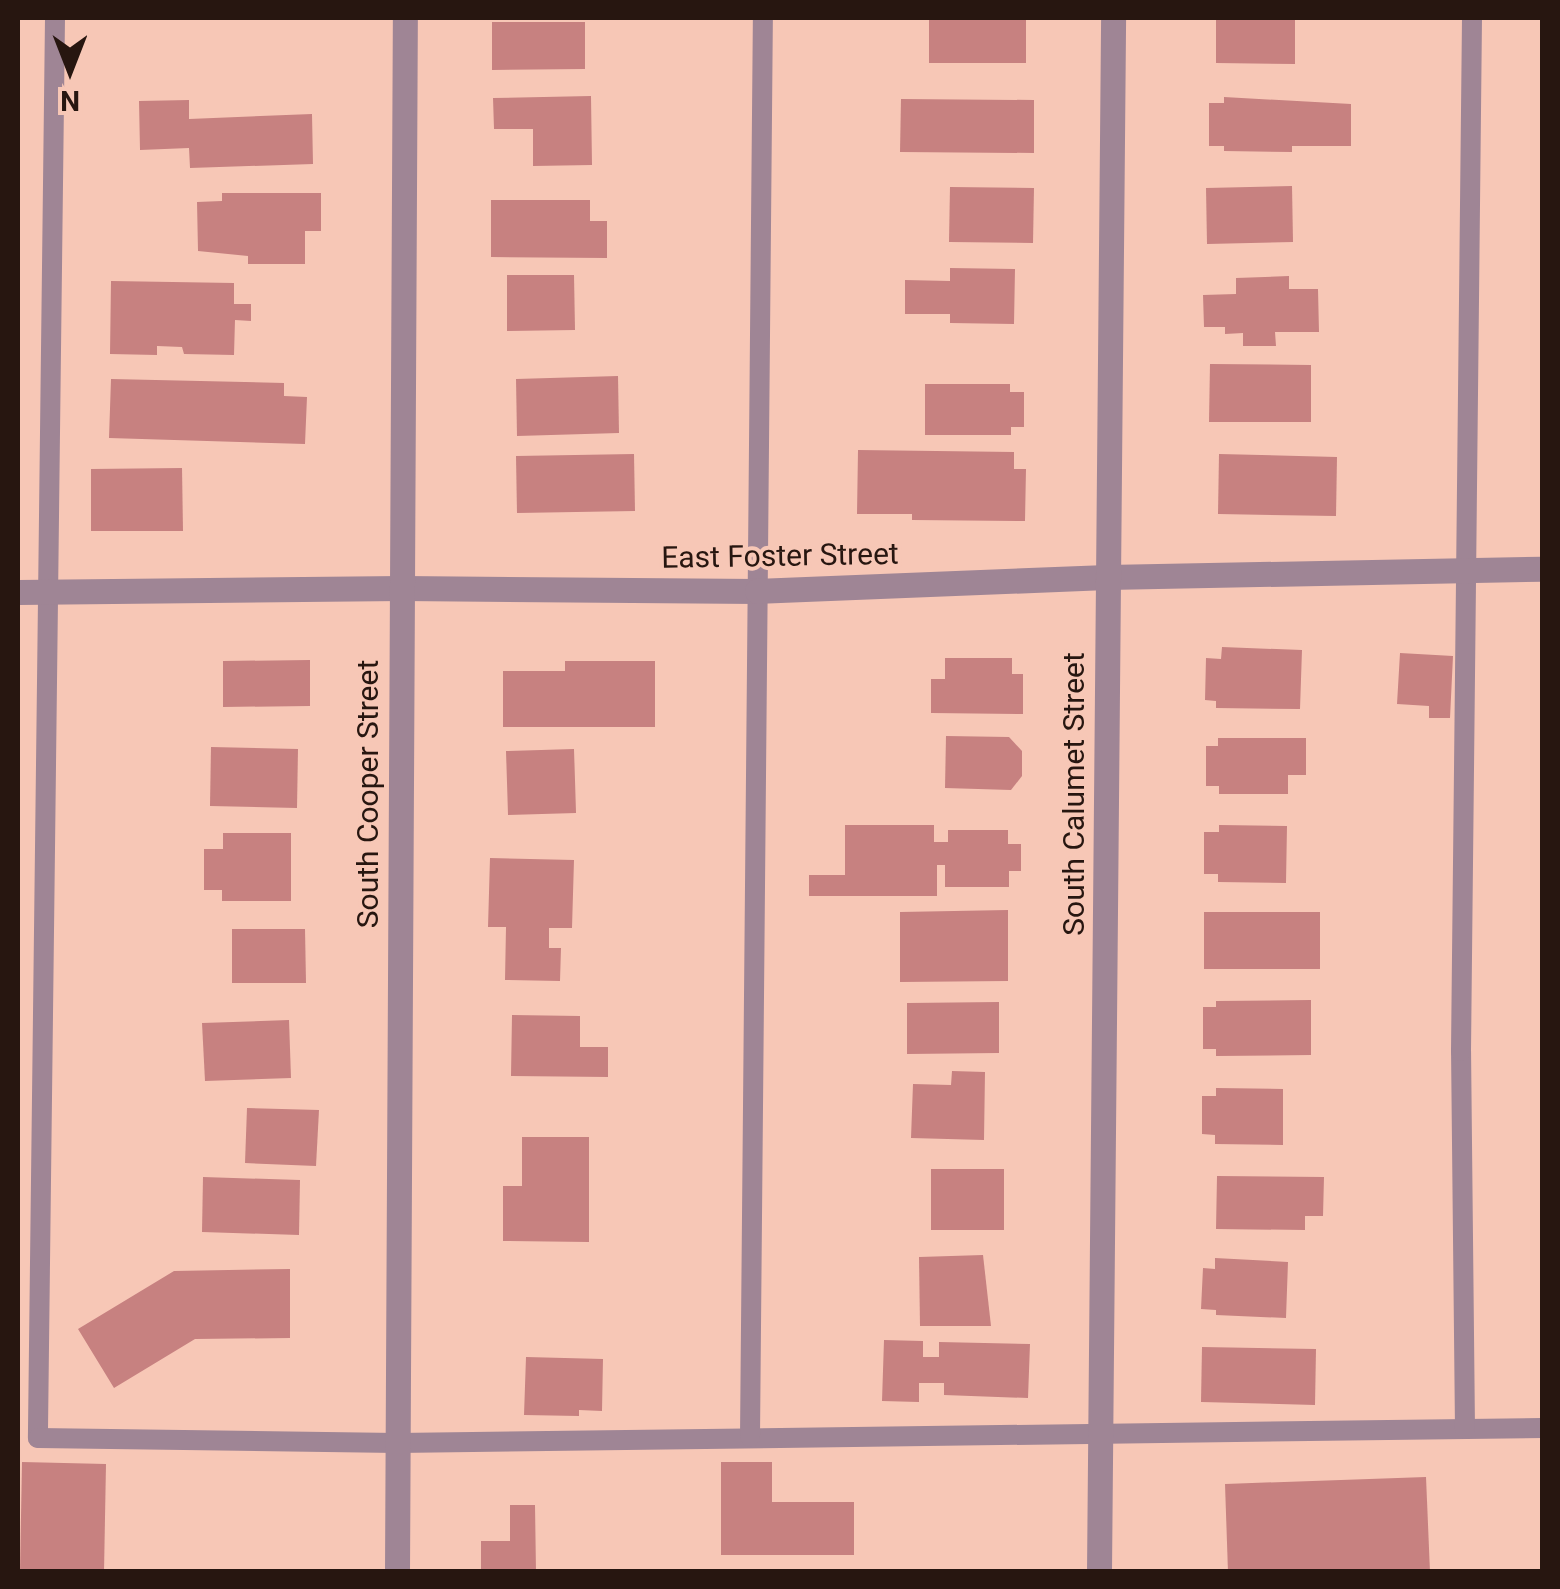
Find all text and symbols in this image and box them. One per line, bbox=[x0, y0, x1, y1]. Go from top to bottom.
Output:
north arrow bbox=[20, 20, 120, 120]
text: N bbox=[60, 84, 80, 117]
street label: East Foster Street bbox=[661, 536, 899, 576]
street label: South Calumet Street bbox=[1056, 652, 1092, 936]
street label: South Cooper Street bbox=[350, 660, 386, 928]

